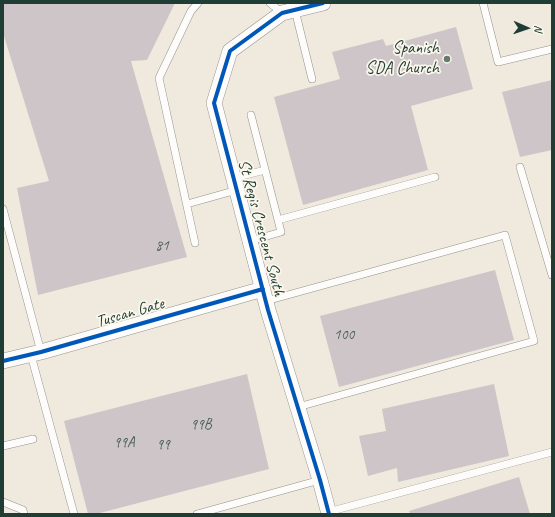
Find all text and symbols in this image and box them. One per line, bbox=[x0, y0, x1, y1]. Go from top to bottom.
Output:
north arrow bbox=[507, 8, 547, 48]
text: N bbox=[532, 25, 546, 32]
place label: Spanish SDA Church bbox=[366, 39, 439, 79]
marker: Spanish SDA Church bbox=[442, 54, 452, 64]
street label: St Regis Crescent South bbox=[233, 158, 289, 298]
house number: 81 bbox=[155, 237, 169, 255]
street label: Tuscan Gate bbox=[94, 294, 166, 332]
house number: 100 bbox=[334, 326, 354, 344]
house number: 99B bbox=[190, 416, 212, 434]
house number: 99A bbox=[113, 434, 135, 452]
house number: 99 bbox=[156, 436, 170, 454]

